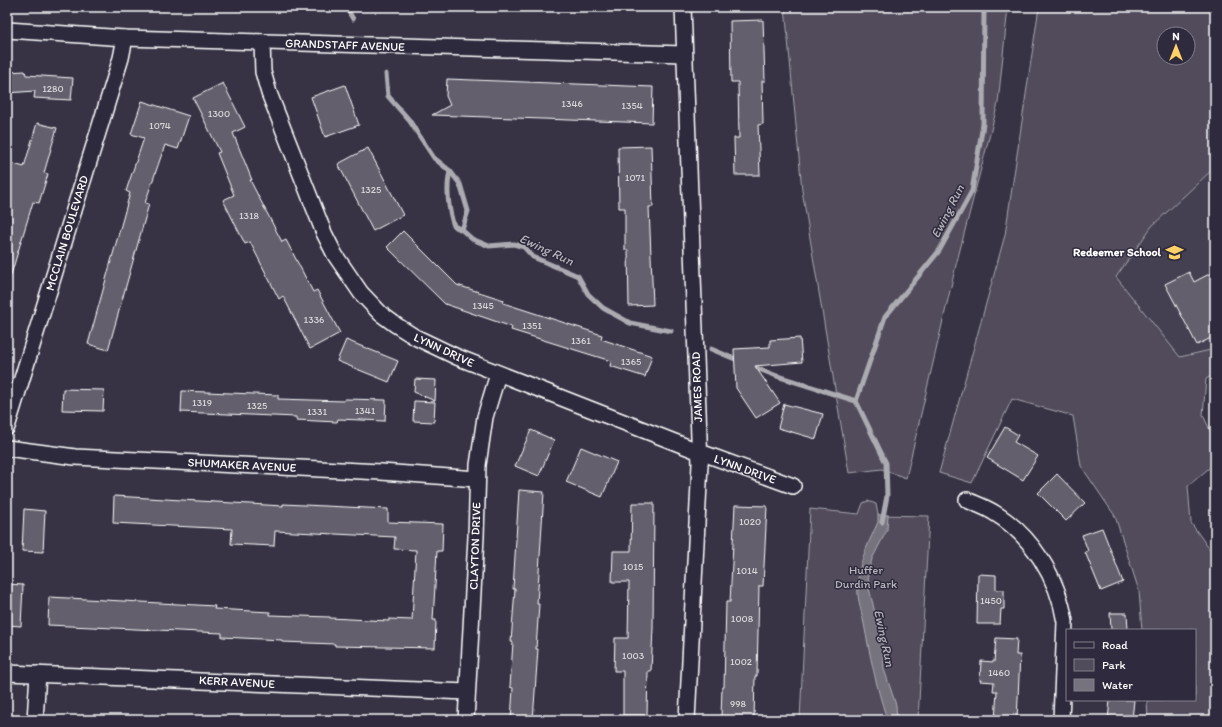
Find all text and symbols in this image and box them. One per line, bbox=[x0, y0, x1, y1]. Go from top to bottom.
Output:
north arrow bbox=[1156, 26, 1196, 66]
text: N bbox=[1172, 30, 1180, 43]
street label: GRANDSTAFF AVENUE bbox=[285, 36, 405, 54]
house number: 1280 bbox=[42, 82, 64, 95]
house number: 1346 bbox=[561, 97, 583, 110]
house number: 1354 bbox=[621, 99, 643, 112]
house number: 1300 bbox=[208, 107, 230, 120]
house number: 1074 bbox=[149, 119, 171, 132]
house number: 1071 bbox=[625, 171, 646, 184]
street label: MCCLAIN BOULEVARD bbox=[43, 174, 91, 292]
water label: Ewing Run bbox=[928, 181, 968, 240]
house number: 1325 bbox=[361, 183, 381, 196]
house number: 1318 bbox=[239, 209, 260, 222]
water label: Ewing Run bbox=[517, 230, 577, 269]
school or university icon: Redeemer School bbox=[1164, 242, 1184, 262]
place label: Redeemer School bbox=[1073, 245, 1162, 259]
house number: 1345 bbox=[472, 299, 494, 312]
house number: 1336 bbox=[304, 313, 324, 326]
house number: 1351 bbox=[522, 319, 542, 332]
street label: LYNN DRIVE bbox=[412, 330, 477, 370]
house number: 1361 bbox=[571, 334, 591, 347]
street label: JAMES ROAD bbox=[689, 351, 705, 422]
house number: 1365 bbox=[621, 355, 641, 368]
house number: 1319 bbox=[192, 396, 212, 409]
house number: 1325 bbox=[247, 399, 267, 412]
house number: 1341 bbox=[355, 404, 376, 417]
house number: 1331 bbox=[307, 405, 327, 418]
street label: LYNN DRIVE bbox=[712, 451, 778, 487]
street label: SHUMAKER AVENUE bbox=[187, 455, 297, 475]
street label: CLAYTON DRIVE bbox=[466, 502, 484, 590]
house number: 1020 bbox=[739, 515, 761, 528]
house number: 1015 bbox=[623, 560, 643, 573]
park label: Huffer Durdin Park bbox=[835, 563, 897, 591]
house number: 1014 bbox=[736, 564, 758, 577]
house number: 1450 bbox=[980, 594, 1002, 607]
water label: Ewing Run bbox=[871, 608, 898, 669]
house number: 1008 bbox=[731, 612, 754, 625]
legend bbox=[1066, 629, 1196, 701]
text: Road bbox=[1102, 638, 1128, 652]
house number: 1003 bbox=[622, 649, 645, 662]
house number: 1002 bbox=[730, 655, 753, 668]
text: Park bbox=[1102, 658, 1126, 672]
house number: 1460 bbox=[988, 666, 1010, 679]
street label: KERR AVENUE bbox=[199, 673, 276, 691]
text: Water bbox=[1102, 678, 1133, 692]
house number: 998 bbox=[730, 697, 746, 710]

